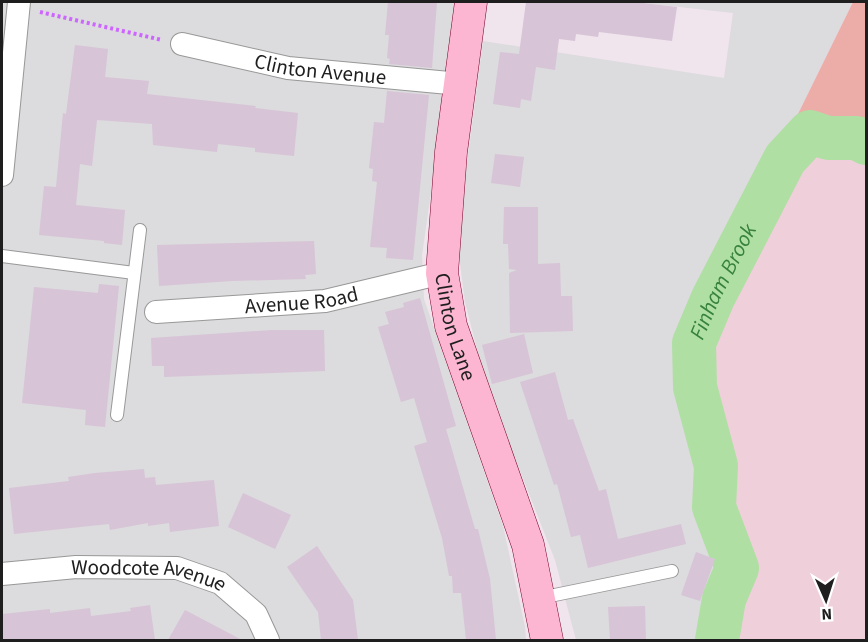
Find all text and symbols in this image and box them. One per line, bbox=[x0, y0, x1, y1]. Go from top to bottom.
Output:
street label: Clinton Avenue bbox=[251, 46, 388, 92]
water label: Finham Brook bbox=[681, 218, 765, 345]
street label: Clinton Lane bbox=[427, 270, 484, 385]
street label: Avenue Road bbox=[244, 279, 361, 321]
street label: Woodcote Avenue bbox=[71, 552, 234, 598]
north arrow bbox=[796, 570, 856, 630]
text: N bbox=[821, 603, 833, 625]

